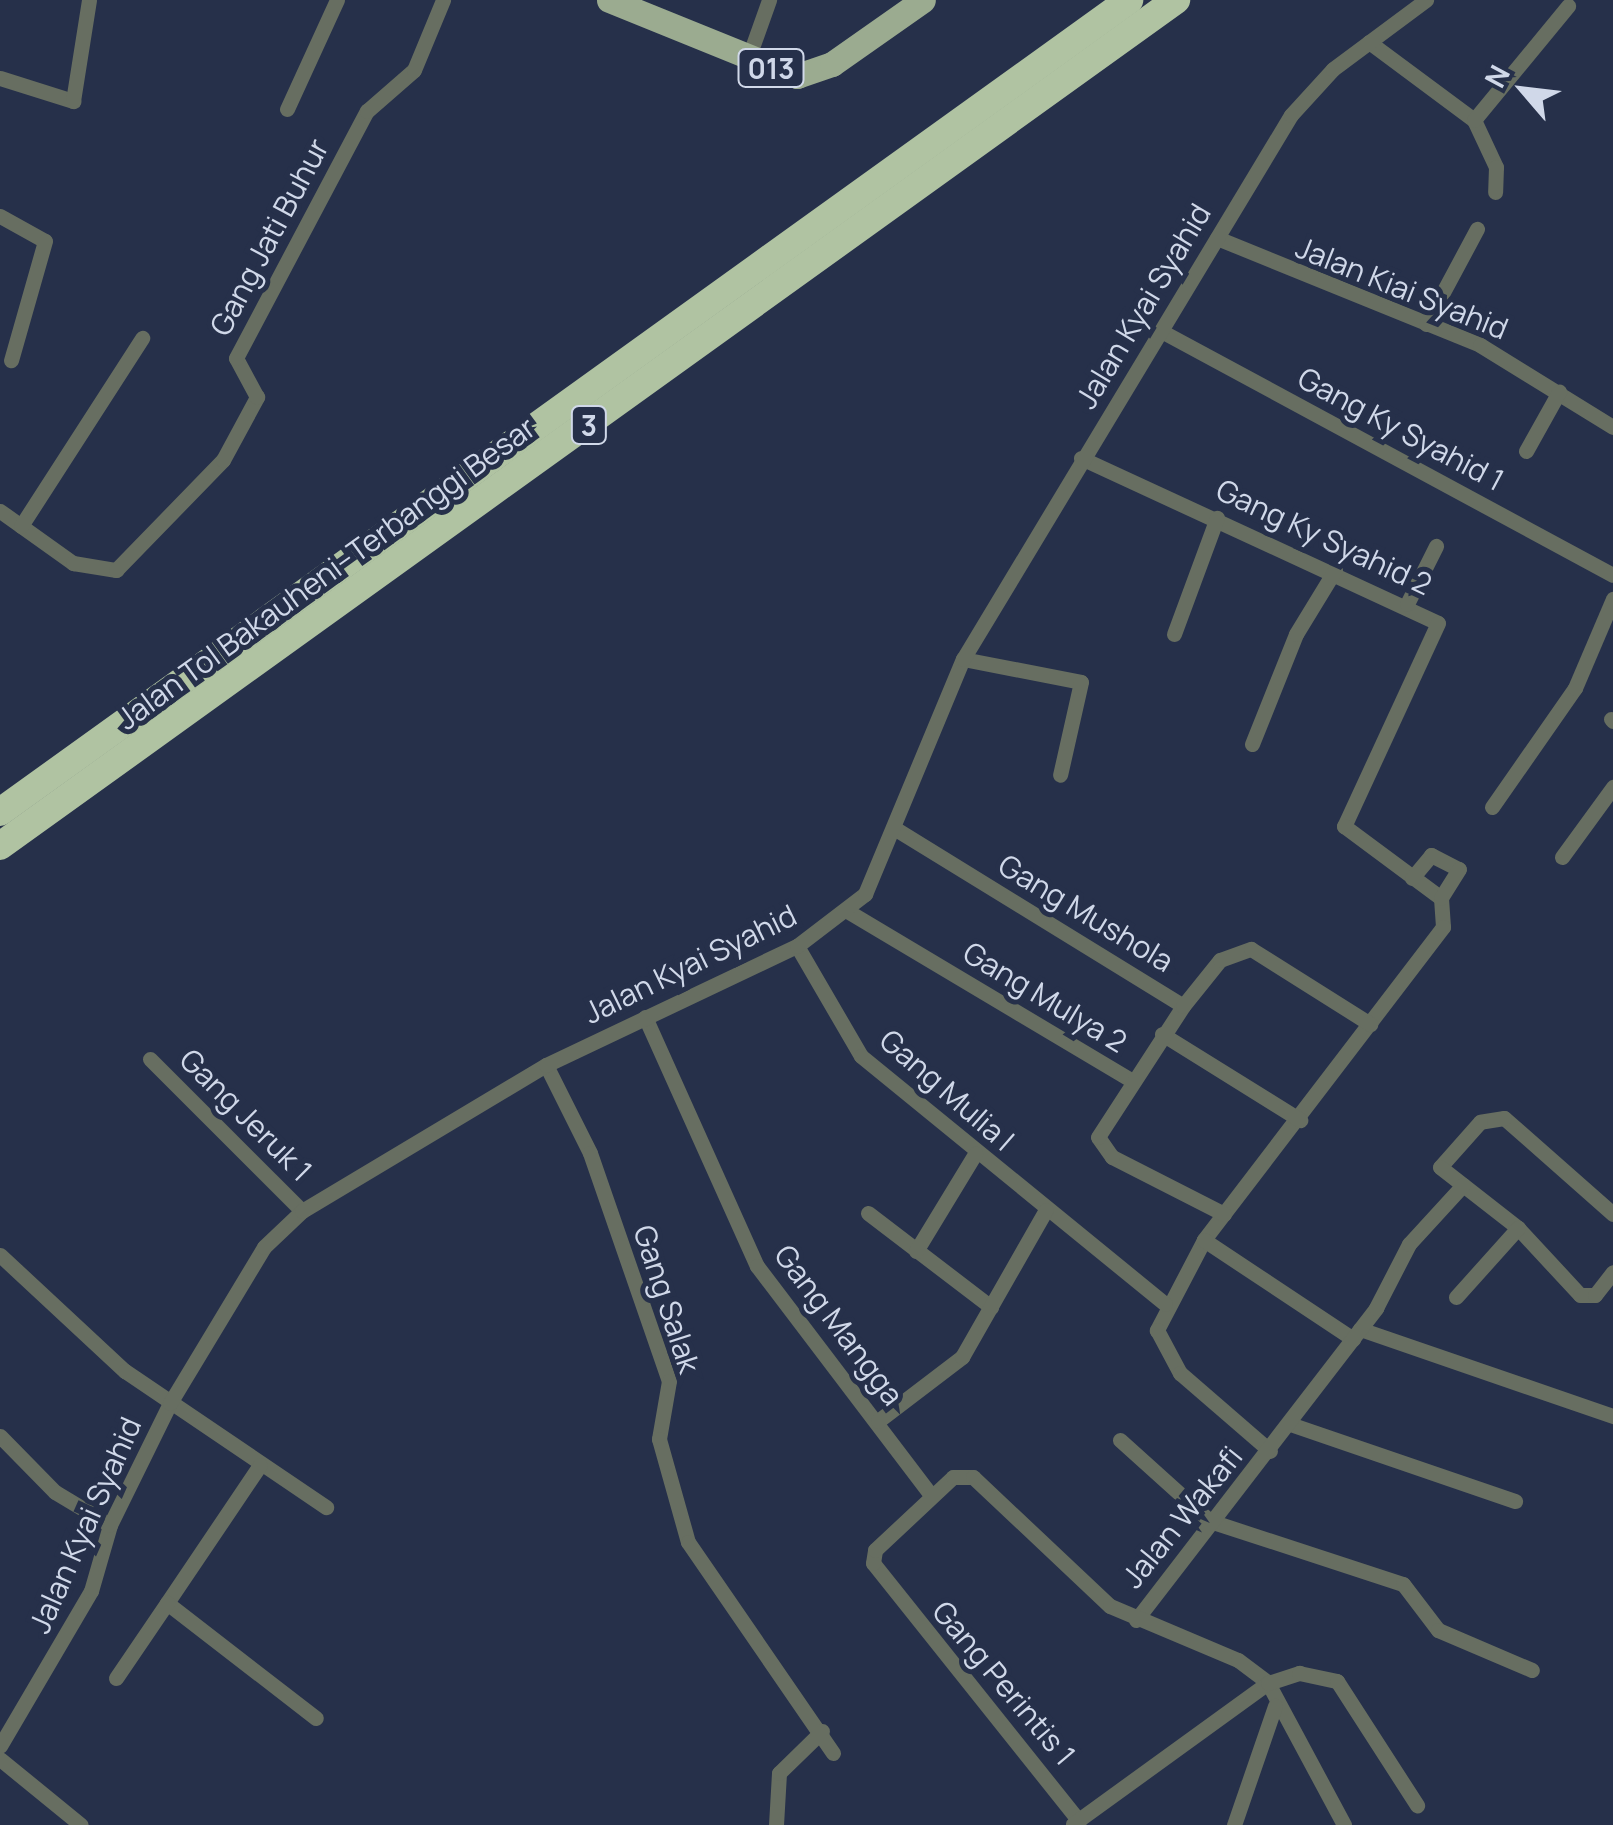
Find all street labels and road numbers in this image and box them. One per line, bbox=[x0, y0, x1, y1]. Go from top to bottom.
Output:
road number: 013 bbox=[736, 45, 806, 91]
street label: Gang Jati Buhur bbox=[202, 132, 336, 342]
street label: Jalan Kyai Syahid bbox=[1068, 197, 1218, 415]
street label: Jalan Kiai Syahid bbox=[1291, 229, 1513, 347]
street label: Gang Ky Syahid 1 bbox=[1292, 360, 1510, 498]
road number: 3 bbox=[569, 402, 609, 448]
street label: Jalan Tol Bakauheni–Terbanggi Besar bbox=[110, 409, 542, 737]
street label: Gang Ky Syahid 2 bbox=[1211, 471, 1437, 603]
street label: Gang Mushola bbox=[992, 847, 1180, 979]
street label: Jalan Kyai Syahid bbox=[578, 897, 802, 1031]
street label: Gang Mulya 2 bbox=[957, 934, 1133, 1060]
street label: Gang Mulia I bbox=[873, 1022, 1021, 1158]
street label: Gang Jeruk 1 bbox=[172, 1041, 320, 1189]
street label: Gang Salak bbox=[626, 1221, 708, 1377]
street label: Gang Mangga bbox=[767, 1238, 911, 1412]
street label: Jalan Kyai Syahid bbox=[21, 1412, 149, 1638]
street label: Jalan Wakafi bbox=[1114, 1439, 1250, 1595]
street label: Gang Perintis 1 bbox=[925, 1594, 1083, 1772]

